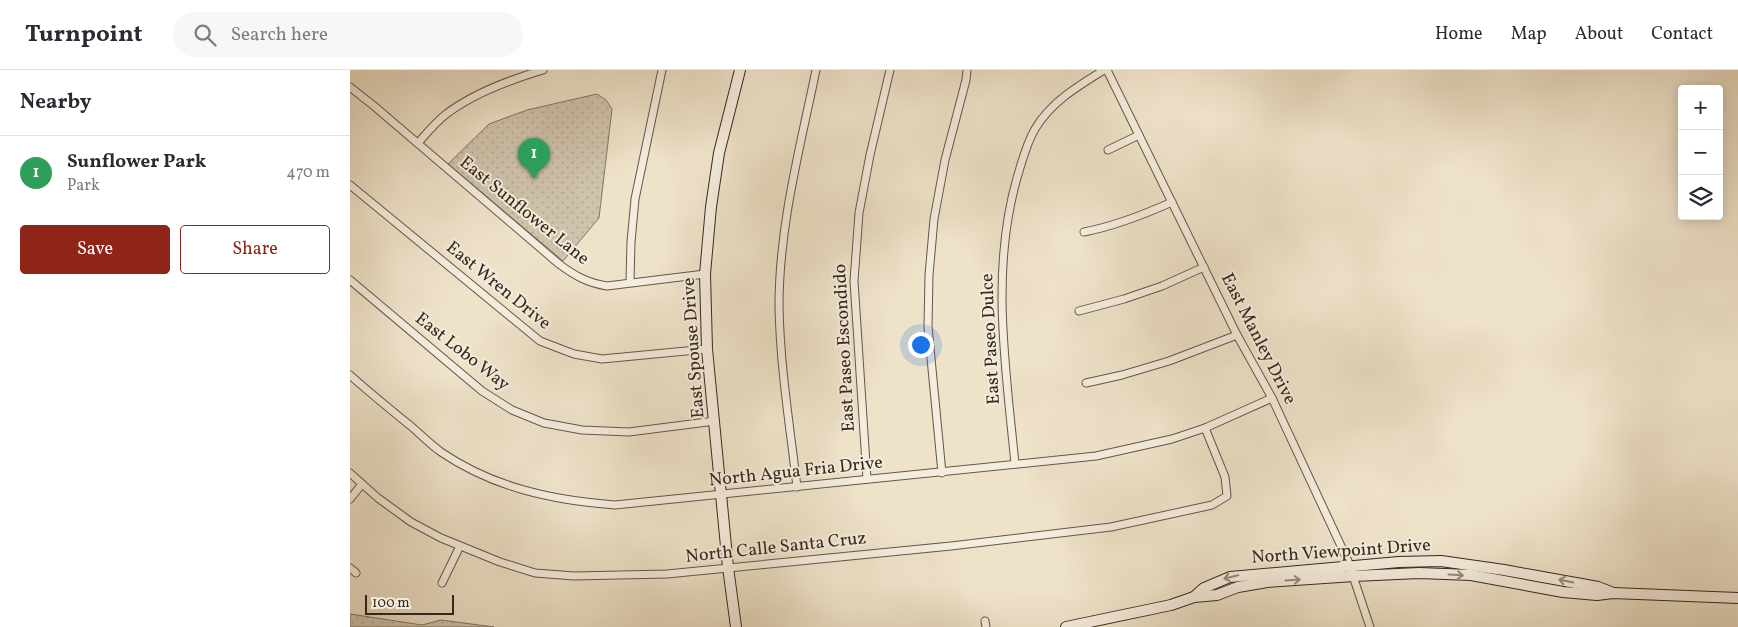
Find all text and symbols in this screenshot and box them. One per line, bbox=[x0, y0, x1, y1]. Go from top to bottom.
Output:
search box bbox=[173, 12, 523, 57]
text: Turnpoint bbox=[25, 18, 143, 52]
icon: search bbox=[191, 21, 219, 49]
text: Search here bbox=[231, 22, 328, 48]
text: Home bbox=[1435, 22, 1483, 47]
text: Map bbox=[1511, 22, 1547, 47]
text: About bbox=[1575, 22, 1623, 47]
text: Contact bbox=[1651, 22, 1713, 47]
map controls bbox=[1678, 85, 1723, 220]
button: + bbox=[1678, 85, 1723, 130]
text: Nearby bbox=[20, 88, 91, 117]
button: − bbox=[1678, 130, 1723, 175]
pin: 1 bbox=[518, 138, 550, 179]
text: Sunflower Park bbox=[67, 149, 206, 175]
street label: East Sunflower Lane bbox=[454, 151, 594, 271]
text: 1 bbox=[33, 162, 39, 184]
text: 470 m bbox=[286, 162, 330, 184]
text: Park bbox=[67, 175, 100, 197]
button: layers bbox=[1678, 175, 1723, 220]
button: Save bbox=[20, 225, 170, 274]
button: Share bbox=[180, 225, 330, 274]
street label: East Wren Drive bbox=[440, 236, 556, 336]
street label: East Paseo Escondido bbox=[828, 263, 862, 433]
street label: East Manley Drive bbox=[1214, 269, 1302, 409]
street label: East Paseo Dulce bbox=[975, 273, 1007, 405]
street label: East Spouse Drive bbox=[677, 277, 711, 419]
street label: East Lobo Way bbox=[409, 307, 515, 397]
your location bbox=[908, 332, 934, 358]
street label: North Agua Fria Drive bbox=[708, 450, 884, 494]
street label: North Calle Santa Cruz bbox=[684, 526, 868, 570]
street label: North Viewpoint Drive bbox=[1251, 533, 1431, 571]
one-way arrow bbox=[1447, 570, 1463, 579]
one-way arrow bbox=[1223, 573, 1239, 582]
one-way arrow bbox=[1285, 575, 1301, 585]
one-way arrow bbox=[1558, 576, 1574, 586]
scale bar bbox=[365, 592, 454, 615]
text: 100 m bbox=[372, 594, 410, 613]

